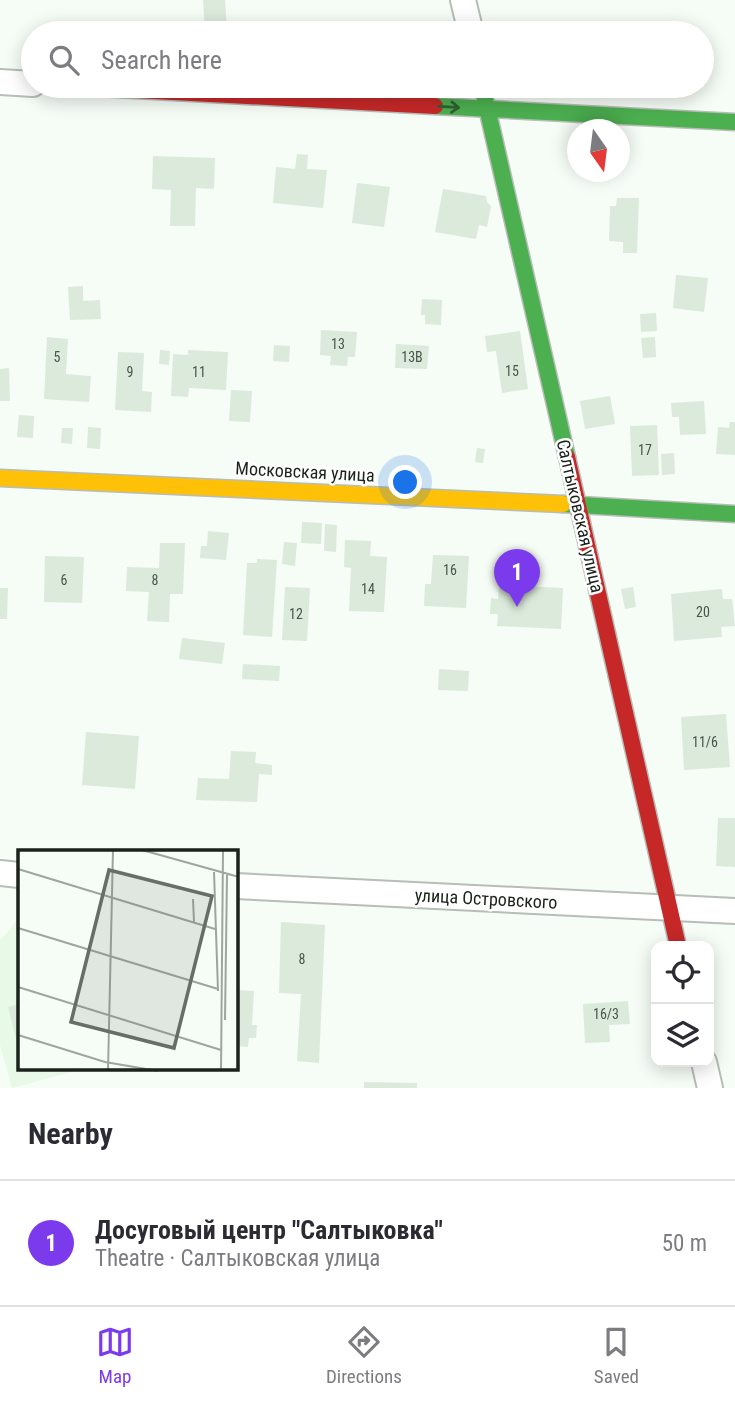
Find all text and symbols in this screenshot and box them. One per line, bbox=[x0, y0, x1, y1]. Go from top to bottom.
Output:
search box bbox=[21, 21, 714, 98]
icon: search bbox=[45, 41, 83, 79]
text: Search here bbox=[101, 45, 222, 75]
one-way arrow bbox=[437, 100, 460, 113]
north arrow bbox=[567, 119, 630, 182]
house number: 13 bbox=[331, 336, 345, 352]
house number: 5 bbox=[54, 349, 61, 365]
house number: 13В bbox=[401, 349, 423, 365]
house number: 15 bbox=[505, 363, 519, 379]
house number: 9 bbox=[127, 364, 133, 380]
house number: 11 bbox=[192, 364, 206, 380]
street label: Салтыковская улица bbox=[553, 437, 608, 594]
house number: 17 bbox=[638, 442, 652, 458]
street label: Московская улица bbox=[235, 457, 375, 486]
your location bbox=[388, 465, 422, 499]
pin: 1 bbox=[494, 549, 540, 607]
house number: 16 bbox=[443, 562, 457, 578]
house number: 6 bbox=[61, 572, 68, 588]
house number: 8 bbox=[152, 572, 159, 588]
house number: 14 bbox=[361, 581, 375, 597]
house number: 20 bbox=[696, 604, 710, 620]
house number: 12 bbox=[289, 606, 303, 622]
house number: 11/6 bbox=[692, 734, 718, 750]
inset map bbox=[18, 850, 238, 1070]
street label: улица Островского bbox=[414, 884, 558, 913]
map controls bbox=[651, 941, 714, 1067]
button: locate bbox=[651, 941, 714, 1004]
house number: 8 bbox=[299, 951, 306, 967]
button: layers bbox=[651, 1004, 714, 1067]
house number: 16/3 bbox=[593, 1006, 619, 1022]
text: Nearby bbox=[28, 1116, 113, 1151]
text: Досуговый центр "Салтыковка" bbox=[95, 1215, 443, 1245]
text: 1 bbox=[45, 1230, 57, 1257]
text: 50 m bbox=[662, 1230, 707, 1257]
text: Theatre · Салтыковская улица bbox=[95, 1245, 380, 1272]
tab: Map bbox=[96, 1323, 134, 1388]
tab: Directions bbox=[326, 1323, 402, 1388]
tab: Saved bbox=[594, 1323, 639, 1388]

